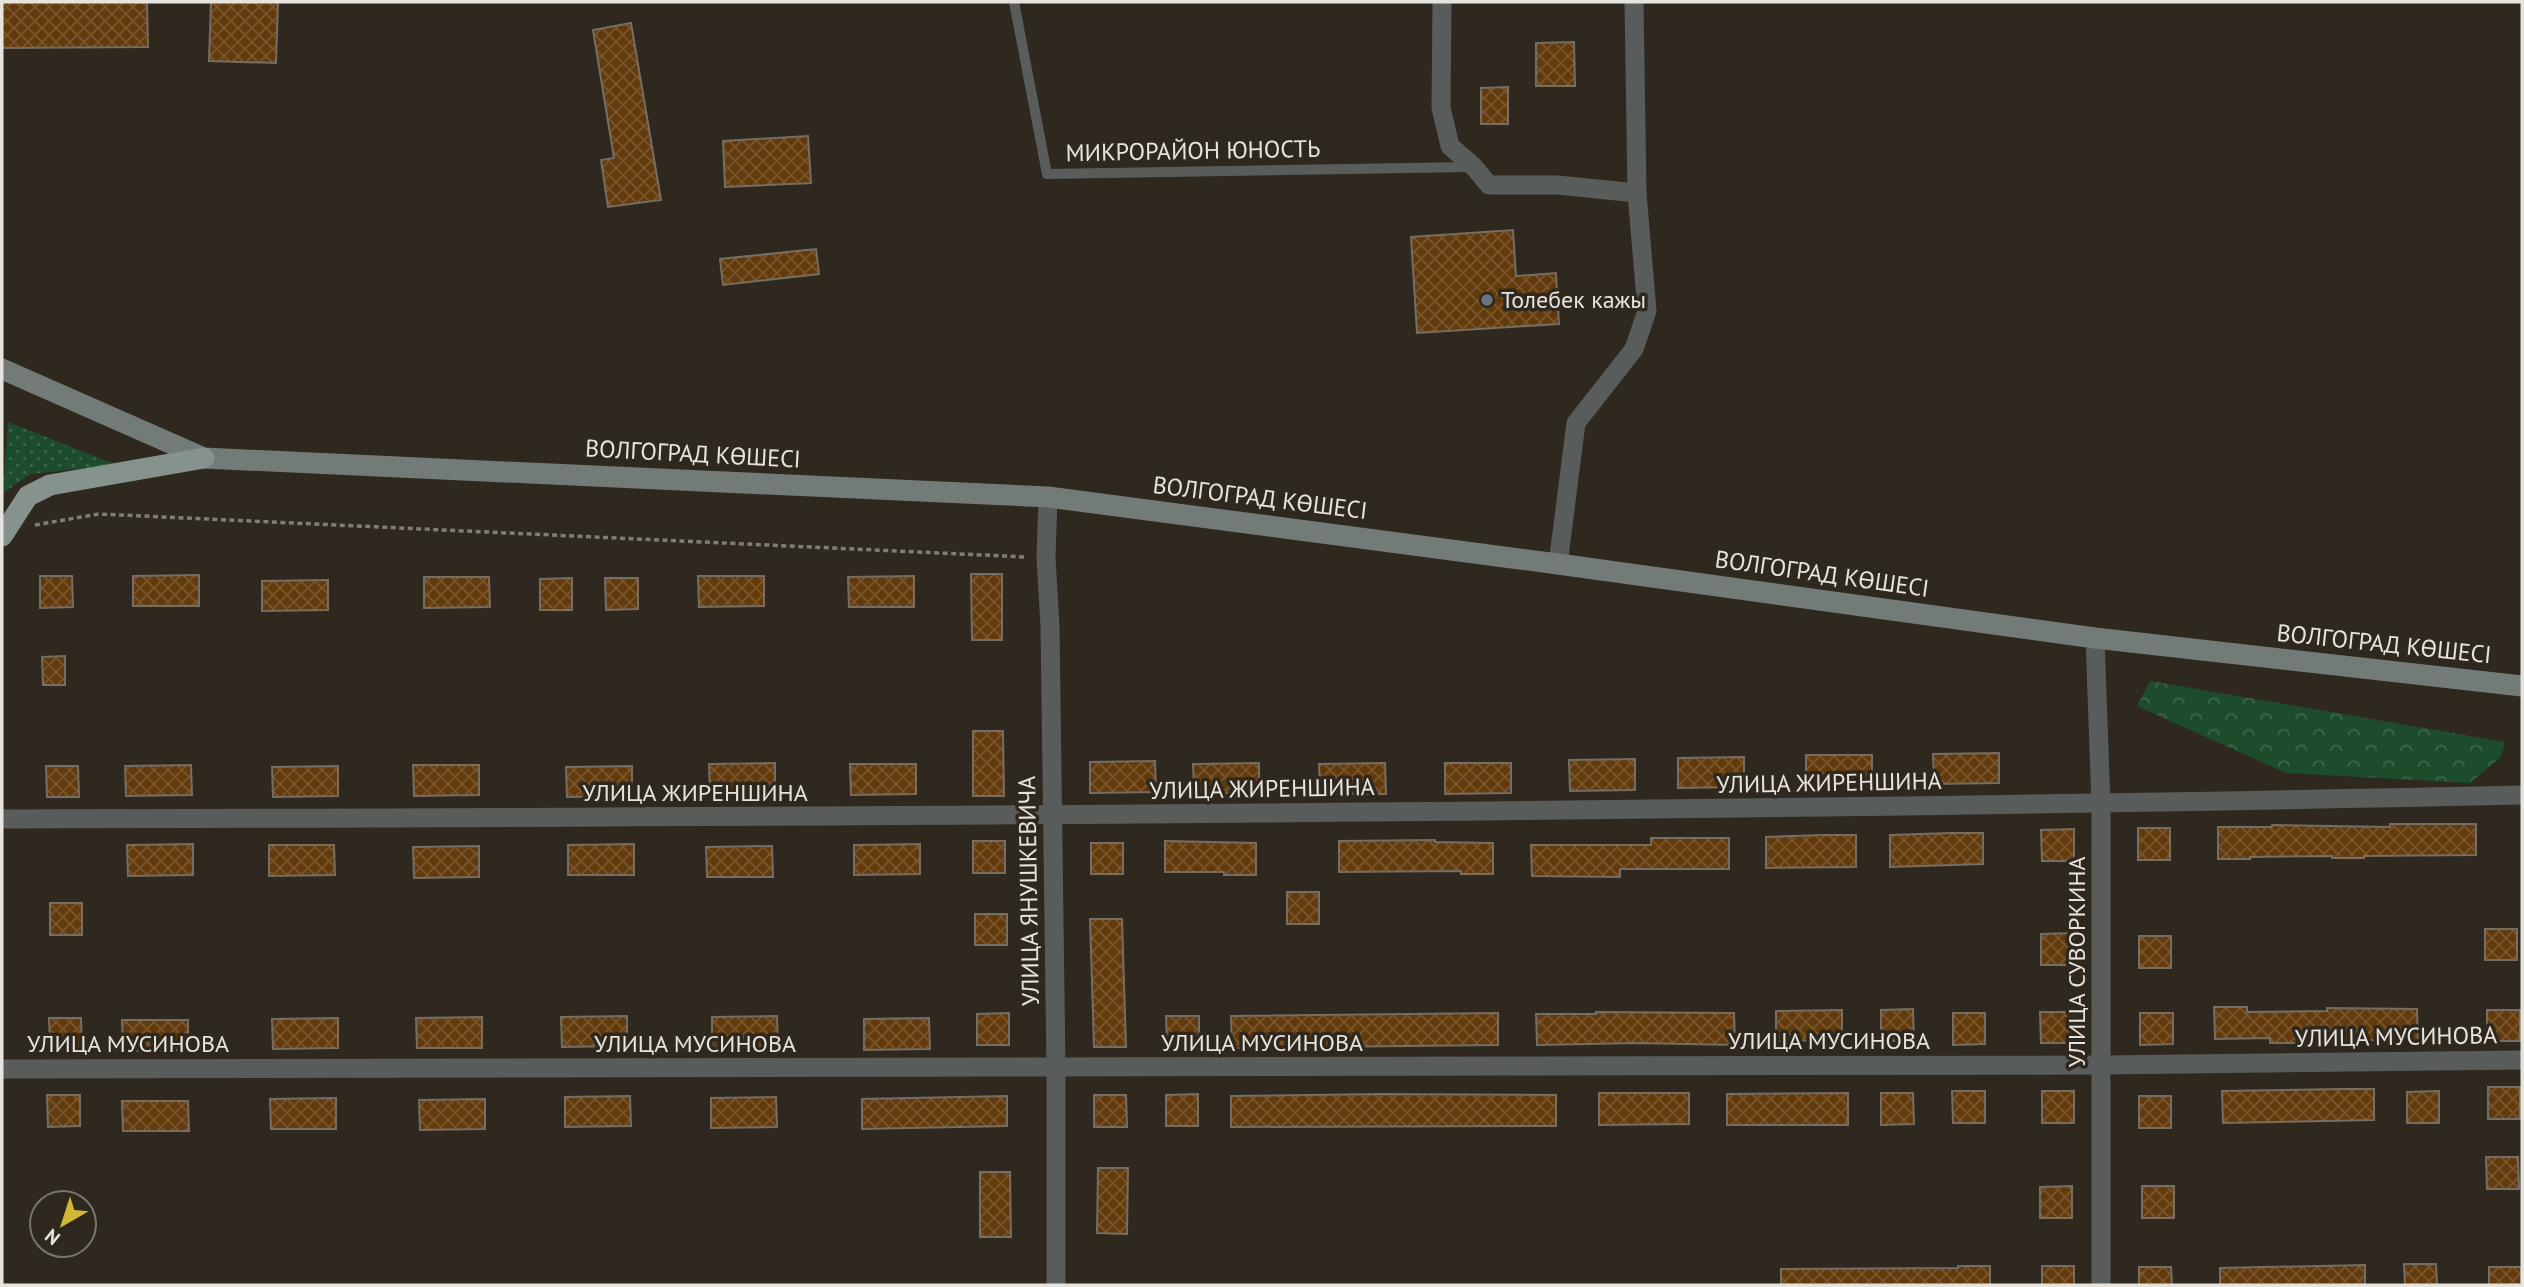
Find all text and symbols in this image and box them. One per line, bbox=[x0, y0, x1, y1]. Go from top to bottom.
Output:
street label: МИКРОРАЙОН ЮНОСТЬ bbox=[1065, 133, 1321, 168]
place label: Толебек кажы bbox=[1501, 284, 1646, 315]
marker: Толебек кажы bbox=[1479, 292, 1495, 308]
street label: ВОЛГОГРАД КӨШЕСІ bbox=[584, 432, 802, 475]
street label: ВОЛГОГРАД КӨШЕСІ bbox=[1151, 469, 1369, 526]
street label: ВОЛГОГРАД КӨШЕСІ bbox=[1713, 543, 1931, 604]
street label: ВОЛГОГРАД КӨШЕСІ bbox=[2275, 617, 2493, 670]
street label: УЛИЦА ЖИРЕНШИНА bbox=[1716, 765, 1942, 800]
street label: УЛИЦА ЖИРЕНШИНА bbox=[1149, 771, 1375, 806]
street label: УЛИЦА ЯНУШКЕВИЧА bbox=[1011, 776, 1046, 1006]
street label: УЛИЦА ЖИРЕНШИНА bbox=[582, 777, 808, 808]
street label: УЛИЦА СУВОРКИНА bbox=[2061, 856, 2092, 1068]
street label: УЛИЦА МУСИНОВА bbox=[2295, 1019, 2497, 1054]
street label: УЛИЦА МУСИНОВА bbox=[1728, 1025, 1930, 1056]
street label: УЛИЦА МУСИНОВА bbox=[1161, 1027, 1363, 1058]
street label: УЛИЦА МУСИНОВА bbox=[27, 1028, 229, 1059]
street label: УЛИЦА МУСИНОВА bbox=[594, 1028, 796, 1059]
north arrow bbox=[28, 1189, 98, 1259]
text: N bbox=[40, 1224, 65, 1250]

